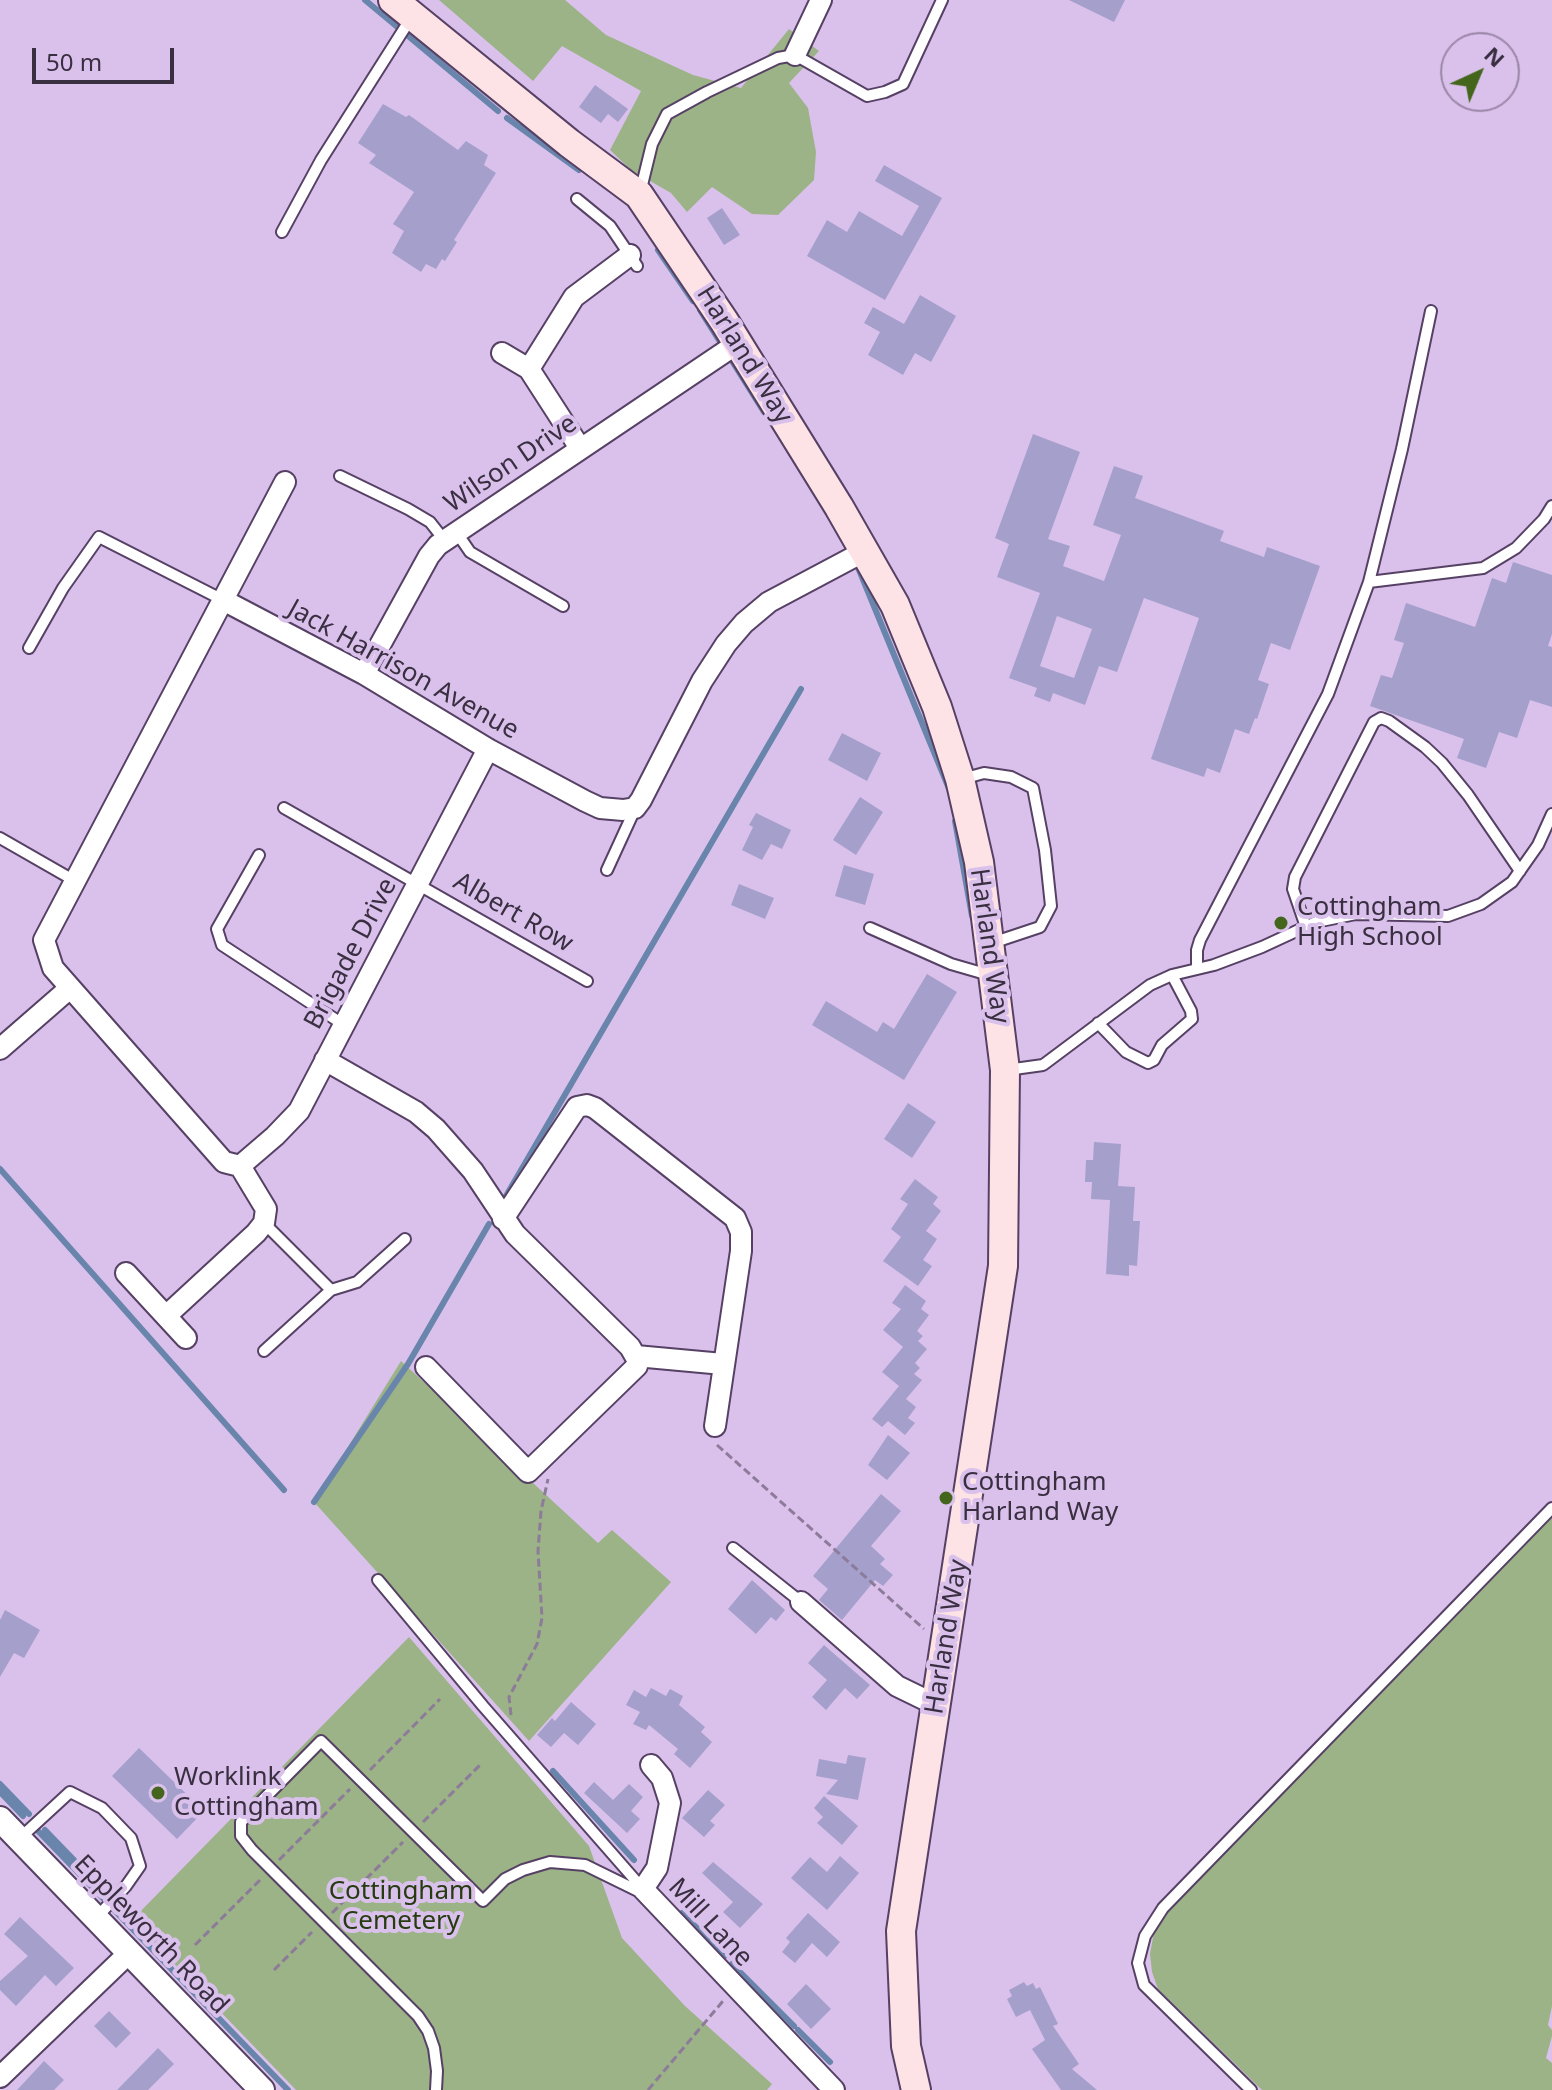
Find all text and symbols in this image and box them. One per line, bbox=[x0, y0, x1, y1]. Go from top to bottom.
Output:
scale bar bbox=[36, 32, 178, 82]
north arrow bbox=[1440, 32, 1520, 112]
text: N bbox=[1478, 39, 1512, 73]
text: 50 m bbox=[46, 45, 102, 78]
street label: Harland Way bbox=[689, 280, 799, 430]
street label: Wilson Drive bbox=[439, 408, 583, 520]
street label: Jack Harrison Avenue bbox=[282, 594, 524, 746]
street label: Albert Row bbox=[448, 866, 578, 960]
street label: Harland Way bbox=[963, 866, 1015, 1026]
street label: Brigade Drive bbox=[298, 873, 404, 1035]
place label: Cottingham High School bbox=[1297, 892, 1443, 954]
marker: Cottingham High School bbox=[1272, 914, 1290, 932]
place label: Cottingham Harland Way bbox=[962, 1467, 1118, 1528]
marker: Cottingham Harland Way bbox=[937, 1489, 955, 1507]
street label: Harland Way bbox=[919, 1557, 975, 1717]
place label: Worklink Cottingham bbox=[174, 1762, 319, 1824]
marker: Worklink Cottingham bbox=[149, 1784, 167, 1802]
street label: Eppleworth Road bbox=[67, 1849, 235, 2021]
street label: Mill Lane bbox=[661, 1872, 759, 1974]
park label: Cottingham Cemetery bbox=[329, 1876, 473, 1938]

